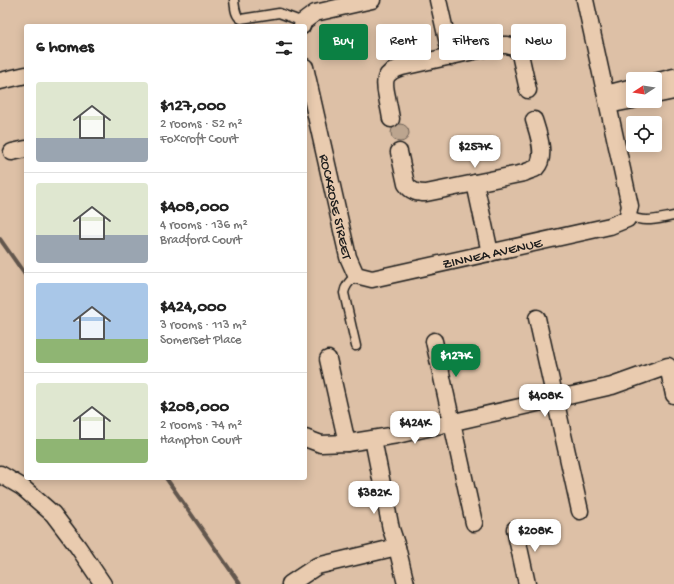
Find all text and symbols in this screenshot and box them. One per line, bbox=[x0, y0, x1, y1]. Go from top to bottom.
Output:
chip: Buy bbox=[319, 24, 368, 60]
chip: Rent bbox=[376, 24, 431, 60]
chip: Filters bbox=[439, 24, 503, 60]
chip: New bbox=[511, 24, 566, 60]
icon: filters bbox=[273, 37, 295, 59]
text: 6 homes bbox=[36, 38, 94, 58]
north arrow bbox=[626, 72, 662, 108]
map controls bbox=[626, 72, 662, 152]
text: $127,000 bbox=[160, 97, 226, 117]
icon: home bbox=[68, 98, 116, 146]
button: locate bbox=[626, 116, 662, 152]
text: 2 rooms · 52 m² bbox=[160, 117, 242, 132]
text: Foxcroft Court bbox=[160, 132, 238, 147]
pin: $257K bbox=[447, 135, 503, 169]
text: $257K bbox=[459, 140, 491, 155]
street label: ROCKROSE STREET bbox=[314, 153, 354, 262]
text: $408,000 bbox=[160, 198, 229, 218]
icon: home bbox=[68, 199, 116, 247]
text: 4 rooms · 136 m² bbox=[160, 218, 248, 233]
text: Bradford Court bbox=[160, 233, 242, 248]
street label: ZINNEA AVENUE bbox=[441, 235, 545, 274]
text: $424,000 bbox=[160, 298, 226, 318]
icon: home bbox=[68, 299, 116, 347]
text: 3 rooms · 113 m² bbox=[160, 318, 247, 333]
text: Somerset Place bbox=[160, 333, 242, 348]
pin: $127K bbox=[428, 344, 484, 378]
text: $127K bbox=[440, 349, 472, 364]
pin: $408K bbox=[517, 384, 573, 418]
text: $408K bbox=[528, 389, 562, 404]
text: $208,000 bbox=[160, 398, 229, 418]
icon: home bbox=[68, 399, 116, 447]
pin: $424K bbox=[387, 411, 443, 445]
text: $424K bbox=[399, 416, 431, 431]
text: 2 rooms · 74 m² bbox=[160, 418, 242, 433]
text: Hampton Court bbox=[160, 433, 241, 448]
pin: $382K bbox=[346, 481, 402, 515]
text: $382K bbox=[357, 486, 391, 501]
pin: $208K bbox=[507, 519, 563, 553]
text: $208K bbox=[518, 524, 552, 539]

